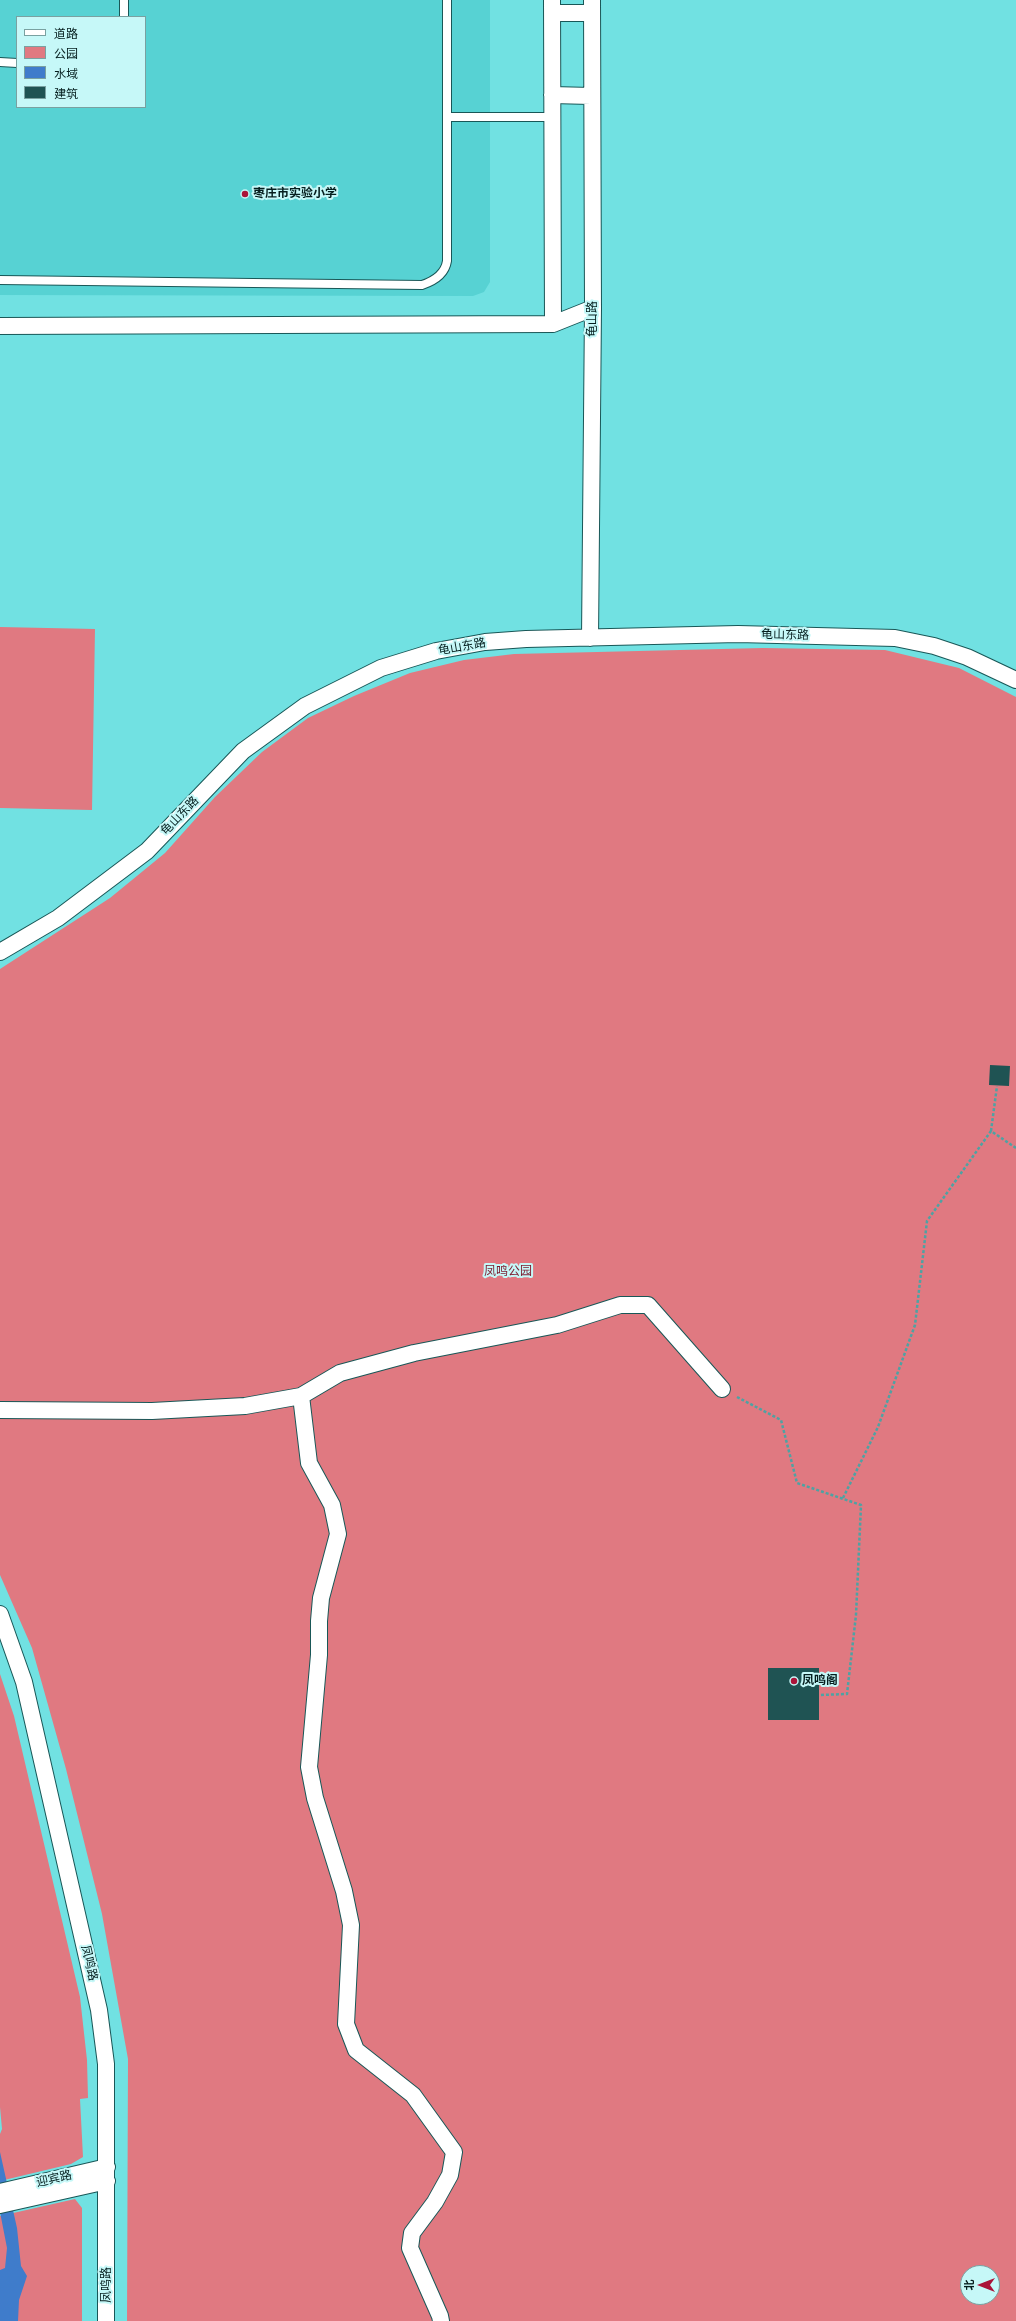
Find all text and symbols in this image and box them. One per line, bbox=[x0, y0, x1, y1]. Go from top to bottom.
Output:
legend bbox=[16, 16, 146, 108]
text: 道路 bbox=[54, 26, 78, 41]
text: 公园 bbox=[54, 46, 78, 61]
text: 水域 bbox=[54, 66, 78, 81]
text: 建筑 bbox=[54, 86, 78, 101]
place label: 枣庄市实验小学 bbox=[253, 187, 337, 201]
marker: 枣庄市实验小学 bbox=[240, 189, 250, 199]
street label: 龟山路 bbox=[586, 301, 600, 337]
street label: 龟山东路 bbox=[761, 627, 809, 643]
street label: 龟山东路 bbox=[437, 636, 487, 658]
street label: 龟山东路 bbox=[158, 794, 202, 838]
park label: 凤鸣公园 bbox=[484, 1265, 532, 1279]
place label: 凤鸣阁 bbox=[802, 1674, 838, 1688]
marker: 凤鸣阁 bbox=[789, 1676, 799, 1686]
street label: 凤鸣路 bbox=[78, 1944, 100, 1982]
street label: 迎宾路 bbox=[35, 2168, 73, 2190]
north arrow bbox=[960, 2265, 1000, 2305]
street label: 凤鸣路 bbox=[100, 2267, 114, 2303]
text: 北 bbox=[962, 2280, 976, 2291]

